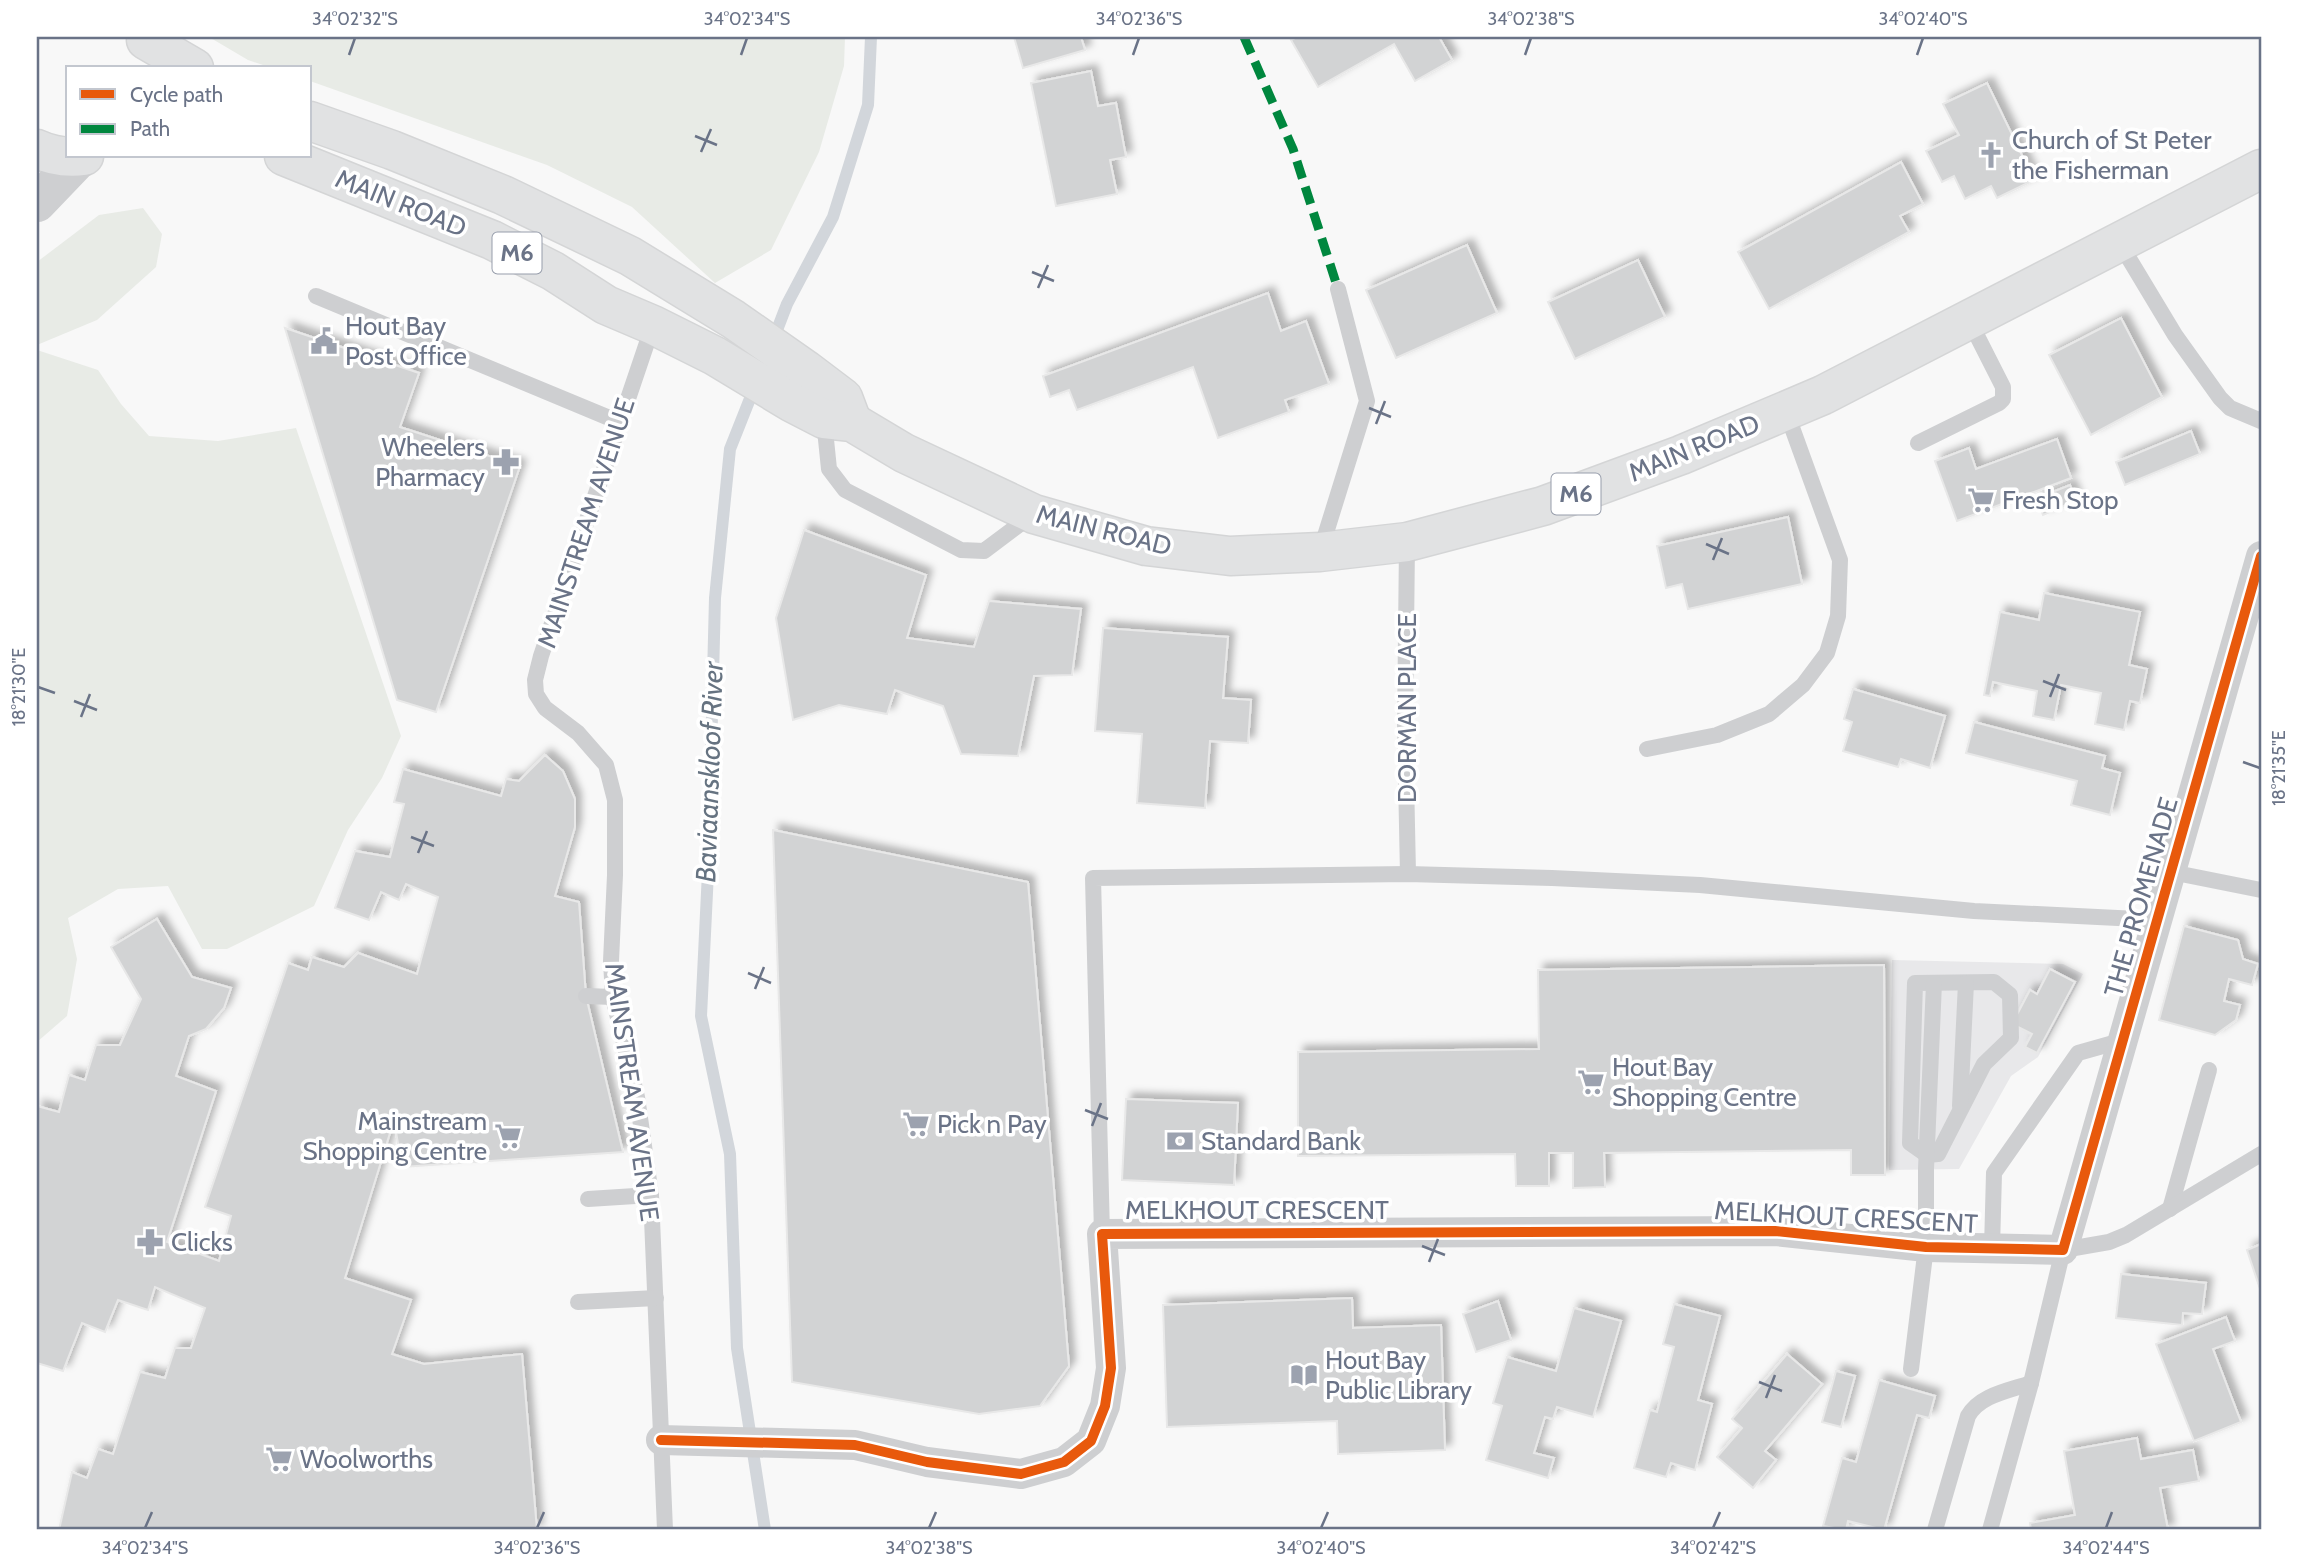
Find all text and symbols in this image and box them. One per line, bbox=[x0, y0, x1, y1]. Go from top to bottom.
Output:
text: 34°02'32"S bbox=[312, 8, 398, 30]
text: 34°02'34"S bbox=[704, 8, 790, 30]
text: 34°02'36"S bbox=[1096, 8, 1182, 30]
text: 34°02'38"S bbox=[1487, 8, 1575, 30]
text: 34°02'40"S bbox=[1878, 8, 1968, 30]
legend bbox=[66, 66, 312, 158]
text: Cycle path bbox=[130, 82, 223, 107]
text: Path bbox=[130, 116, 170, 141]
place label: Church of St Peter the Fisherman bbox=[2012, 124, 2212, 186]
church icon: Church of St Peter the Fisherman bbox=[1976, 140, 2006, 170]
street label: MAIN ROAD bbox=[331, 162, 471, 244]
road number: M6 bbox=[492, 232, 542, 274]
place label: Hout Bay Post Office bbox=[345, 310, 467, 372]
public building icon: Hout Bay Post Office bbox=[309, 326, 339, 356]
street label: MAINSTREAM AVENUE bbox=[531, 394, 641, 652]
street label: MAIN ROAD bbox=[1624, 407, 1764, 489]
place label: Wheelers Pharmacy bbox=[375, 431, 485, 493]
pharmacy icon: Wheelers Pharmacy bbox=[491, 447, 521, 477]
road number: M6 bbox=[1552, 474, 1600, 514]
place label: Fresh Stop bbox=[2002, 484, 2119, 516]
supermarket icon: Fresh Stop bbox=[1966, 485, 1996, 515]
street label: MAIN ROAD bbox=[1033, 498, 1175, 562]
street label: DORMAN PLACE bbox=[1391, 613, 1423, 803]
text: 18°21'30"E bbox=[8, 648, 30, 726]
water label: Baviaanskloof River bbox=[688, 660, 730, 883]
text: 18°21'35"E bbox=[2268, 730, 2290, 806]
street label: THE PROMENADE bbox=[2097, 794, 2185, 1000]
street label: MAINSTREAM AVENUE bbox=[598, 961, 666, 1223]
place label: Hout Bay Shopping Centre bbox=[1612, 1051, 1796, 1113]
supermarket icon: Hout Bay Shopping Centre bbox=[1576, 1067, 1606, 1097]
place label: Mainstream Shopping Centre bbox=[303, 1105, 487, 1167]
place label: Pick n Pay bbox=[937, 1108, 1047, 1140]
supermarket icon: Pick n Pay bbox=[901, 1109, 931, 1139]
supermarket icon: Mainstream Shopping Centre bbox=[493, 1121, 523, 1151]
place label: Standard Bank bbox=[1201, 1125, 1361, 1157]
bank icon: Standard Bank bbox=[1165, 1126, 1195, 1156]
street label: MELKHOUT CRESCENT bbox=[1125, 1194, 1389, 1226]
street label: MELKHOUT CRESCENT bbox=[1713, 1194, 1979, 1240]
place label: Clicks bbox=[171, 1226, 233, 1258]
pharmacy icon: Clicks bbox=[135, 1227, 165, 1257]
place label: Hout Bay Public Library bbox=[1325, 1344, 1472, 1406]
library icon: Hout Bay Public Library bbox=[1289, 1360, 1319, 1390]
place label: Woolworths bbox=[300, 1443, 433, 1475]
supermarket icon: Woolworths bbox=[264, 1444, 294, 1474]
text: 34°02'34"S bbox=[102, 1537, 188, 1559]
text: 34°02'36"S bbox=[494, 1537, 580, 1559]
text: 34°02'38"S bbox=[885, 1537, 973, 1559]
text: 34°02'40"S bbox=[1276, 1537, 1366, 1559]
text: 34°02'42"S bbox=[1670, 1537, 1756, 1559]
text: 34°02'44"S bbox=[2063, 1537, 2149, 1559]

